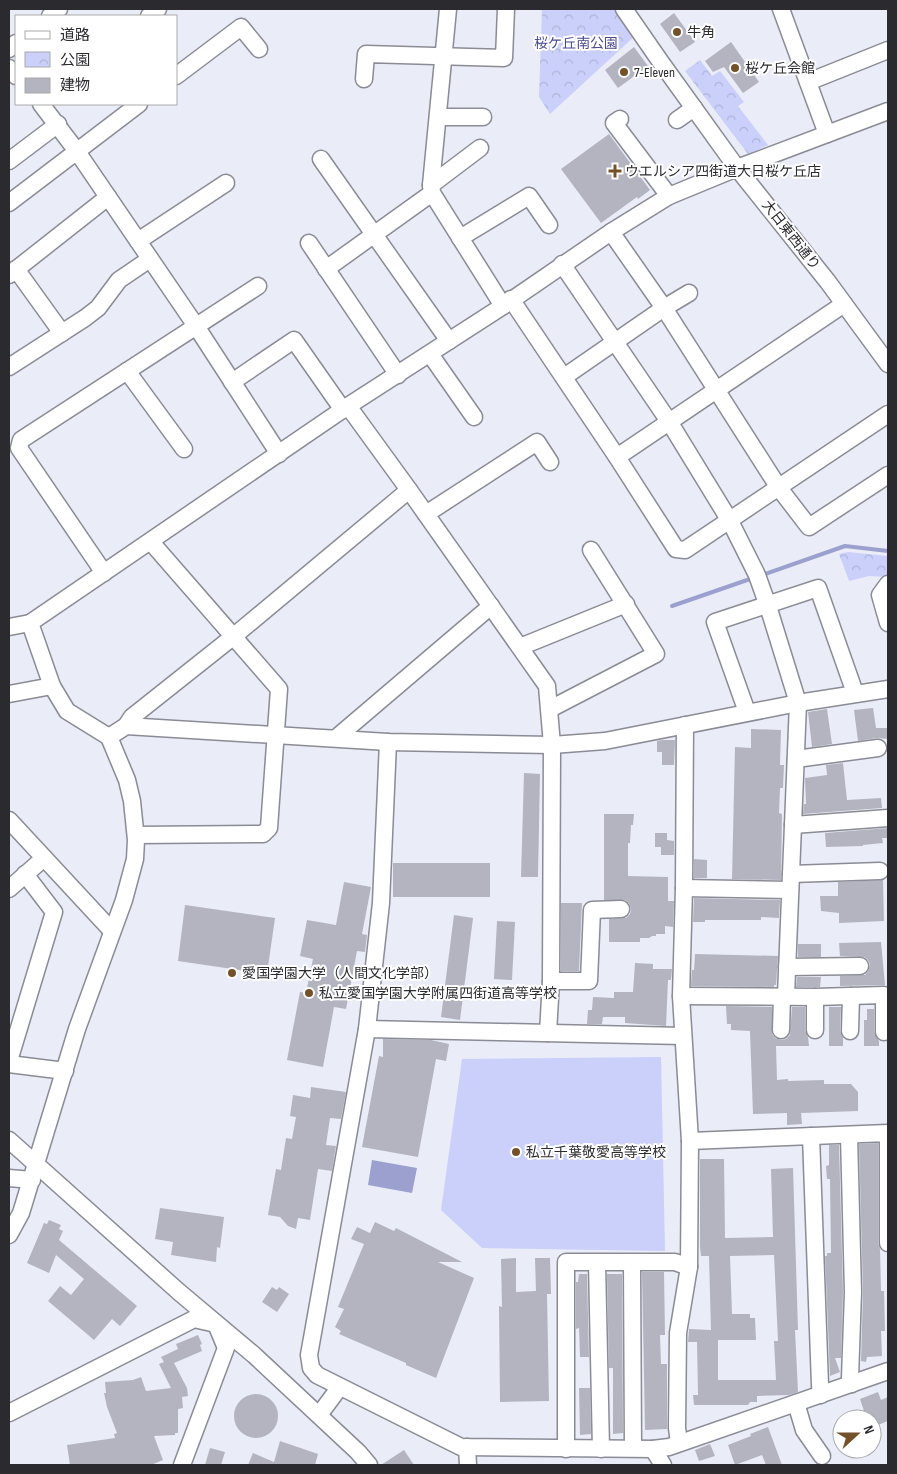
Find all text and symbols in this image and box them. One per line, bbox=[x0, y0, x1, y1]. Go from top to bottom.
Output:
legend bbox=[15, 15, 178, 105]
place label: 牛角 bbox=[687, 24, 715, 41]
text: 道路 bbox=[60, 26, 90, 45]
marker: 牛角 bbox=[671, 26, 683, 38]
park label: 桜ケ丘南公園 bbox=[534, 35, 618, 52]
text: 公園 bbox=[60, 51, 90, 70]
place label: 桜ケ丘会館 bbox=[745, 60, 815, 77]
marker: 桜ケ丘会館 bbox=[729, 62, 741, 74]
place label: 7-Eleven bbox=[634, 64, 675, 81]
marker: 7-Eleven bbox=[618, 66, 630, 78]
text: 建物 bbox=[60, 76, 90, 95]
place label: ウエルシア四街道大日桜ケ丘店 bbox=[625, 163, 821, 180]
marker: ウエルシア四街道大日桜ケ丘店 bbox=[609, 165, 621, 177]
street label: 大日東西通り bbox=[758, 197, 824, 273]
place label: 愛国学園大学（人間文化学部） bbox=[242, 965, 438, 982]
marker: 愛国学園大学（人間文化学部） bbox=[226, 967, 238, 979]
place label: 私立愛国学園大学附属四街道高等学校 bbox=[319, 985, 557, 1002]
marker: 私立愛国学園大学附属四街道高等学校 bbox=[303, 987, 315, 999]
place label: 私立千葉敬愛高等学校 bbox=[526, 1144, 666, 1161]
marker: 私立千葉敬愛高等学校 bbox=[510, 1146, 522, 1158]
north arrow bbox=[832, 1409, 882, 1459]
text: N bbox=[859, 1423, 878, 1436]

